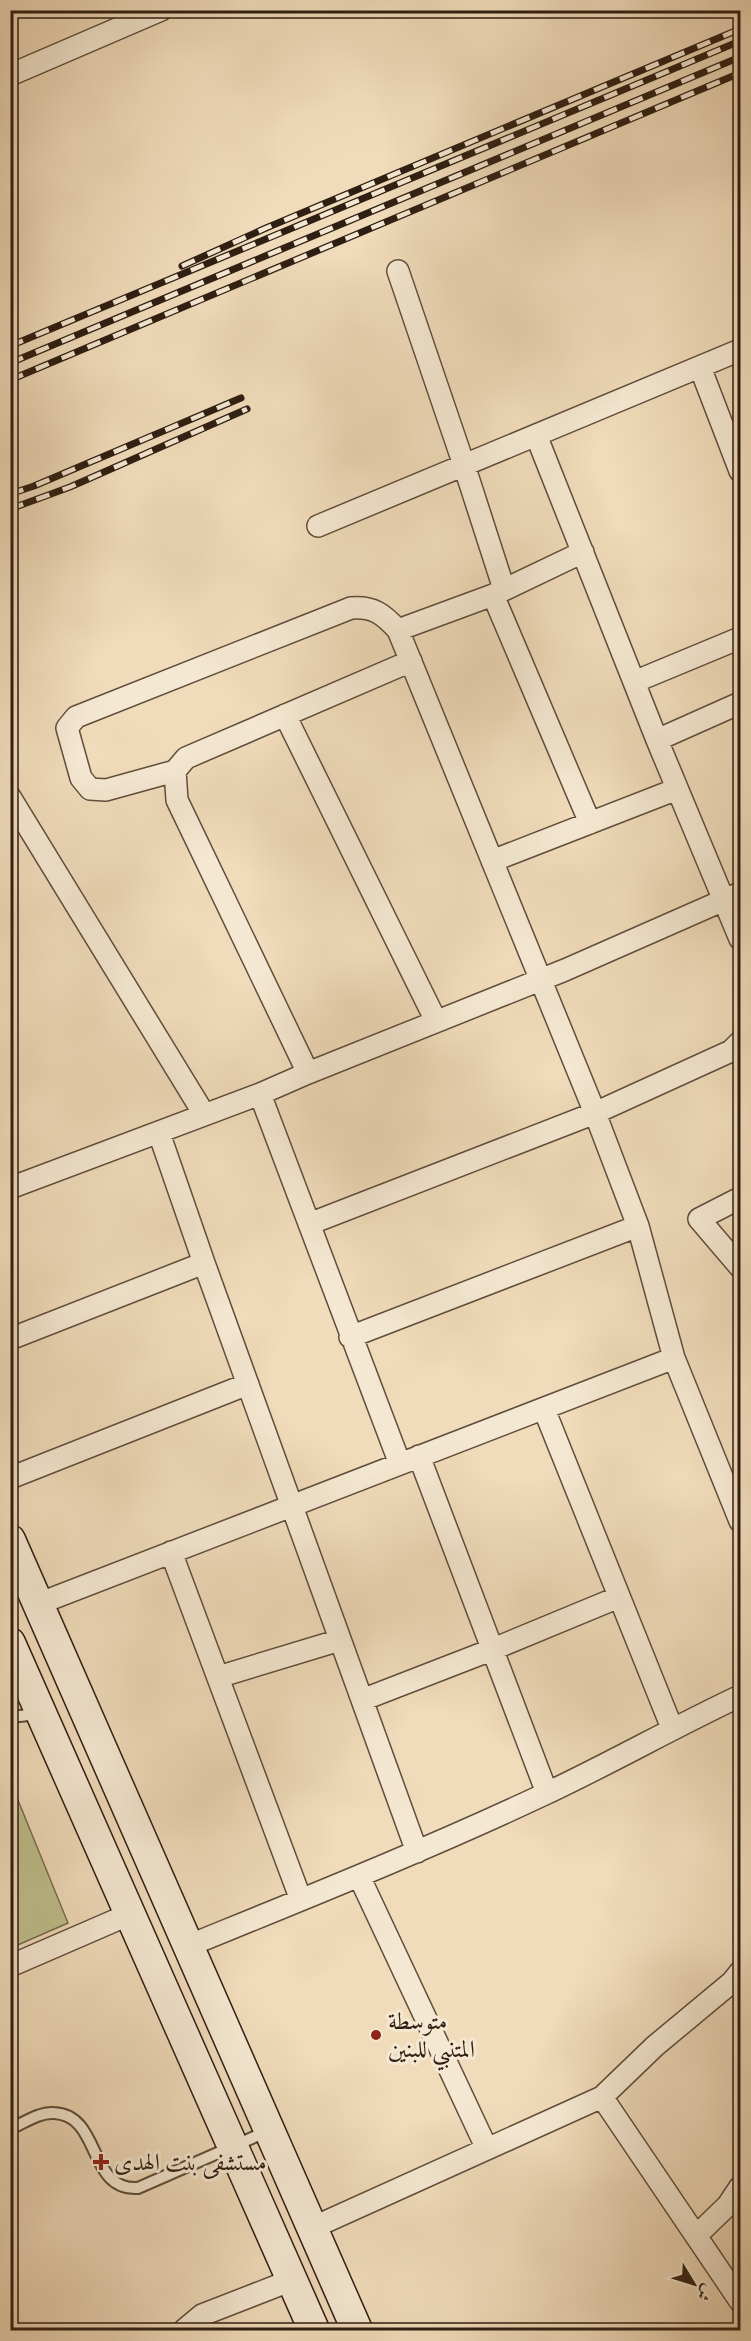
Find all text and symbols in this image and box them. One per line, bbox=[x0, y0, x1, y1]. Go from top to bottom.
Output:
place label: متوسطة المتنبي للبنين bbox=[388, 2007, 475, 2071]
marker: متوسطة المتنبي للبنين bbox=[369, 2028, 383, 2042]
place label: مستشفى بنت الهدى bbox=[114, 2148, 267, 2179]
marker: مستشفى بنت الهدى bbox=[92, 2153, 110, 2171]
north arrow bbox=[664, 2254, 724, 2314]
text: ش bbox=[692, 2280, 718, 2305]

